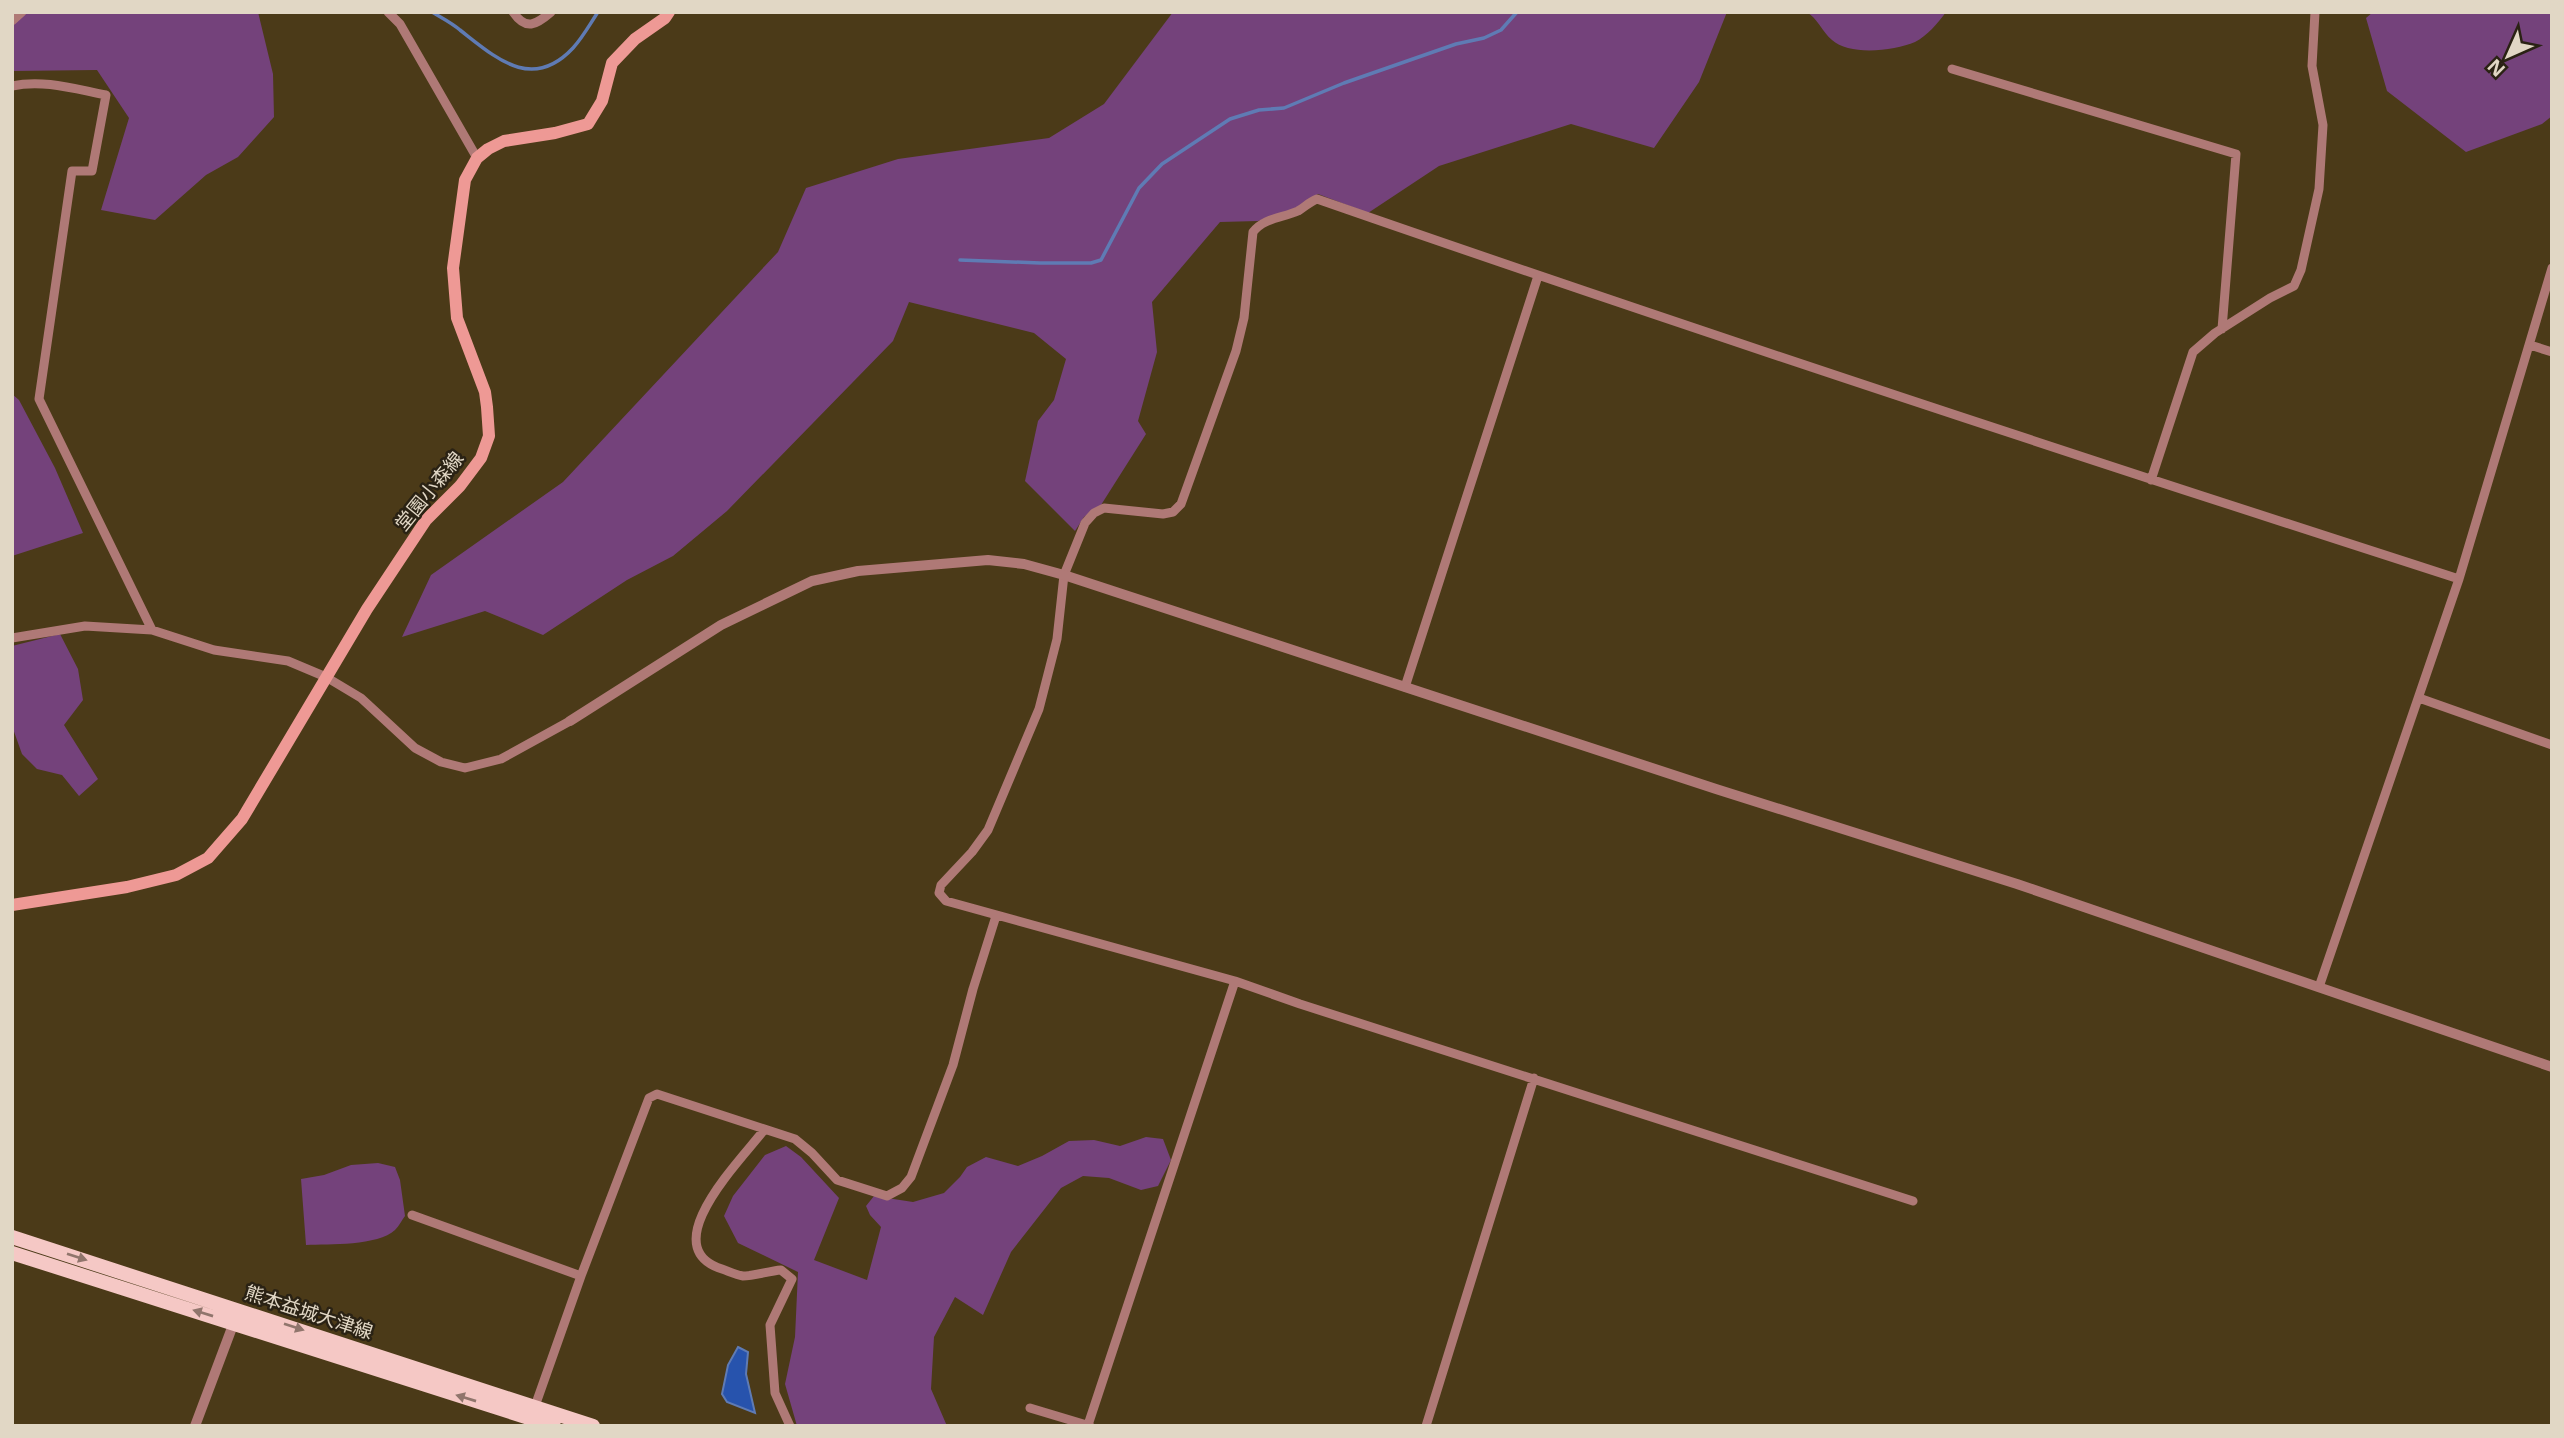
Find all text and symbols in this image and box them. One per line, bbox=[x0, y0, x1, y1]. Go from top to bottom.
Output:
north arrow bbox=[2473, 21, 2543, 91]
text: N bbox=[2481, 53, 2511, 83]
street label: 堂園小森線 bbox=[389, 446, 469, 536]
one-way arrow bbox=[67, 1253, 88, 1263]
street label: 熊本益城大津線 bbox=[242, 1279, 376, 1345]
one-way arrow bbox=[192, 1307, 213, 1318]
one-way arrow bbox=[283, 1322, 304, 1333]
one-way arrow bbox=[455, 1392, 476, 1402]

